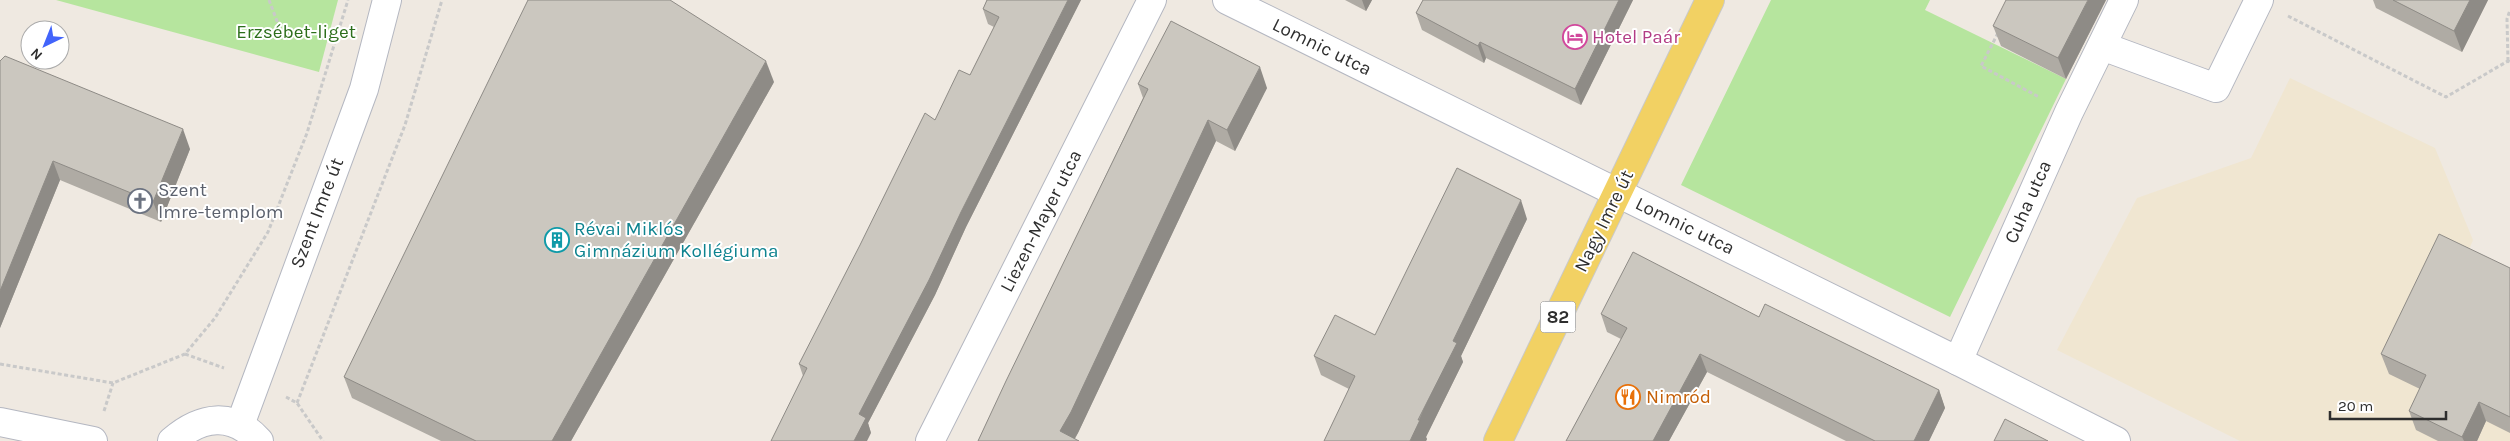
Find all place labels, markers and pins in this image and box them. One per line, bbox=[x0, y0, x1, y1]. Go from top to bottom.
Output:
hotel icon: Hotel Paár bbox=[1562, 24, 1588, 50]
place label: Hotel Paár bbox=[1592, 26, 1680, 48]
place label: Szent Imre-templom bbox=[158, 179, 284, 223]
church icon: Szent Imre-templom bbox=[127, 188, 153, 214]
place label: Révai Miklós Gimnázium Kollégiuma bbox=[574, 218, 779, 262]
building icon: Révai Miklós Gimnázium Kollégiuma bbox=[544, 227, 570, 253]
restaurant icon: Nimród bbox=[1615, 384, 1641, 410]
place label: Nimród bbox=[1646, 386, 1711, 408]

